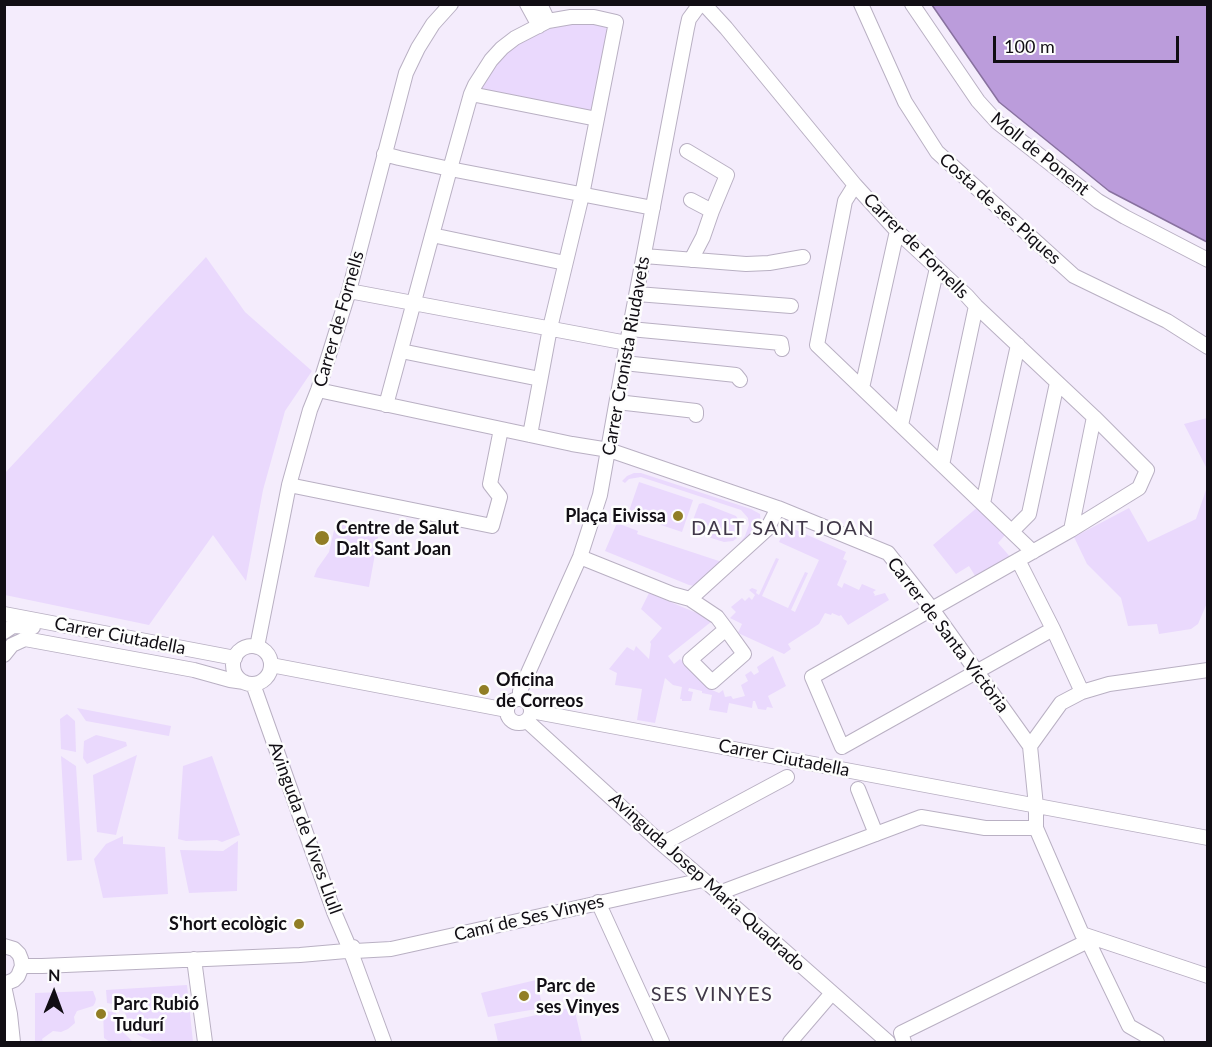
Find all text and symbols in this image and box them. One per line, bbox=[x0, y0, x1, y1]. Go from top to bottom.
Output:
scale bar bbox=[996, 24, 1182, 62]
text: 100 m bbox=[1004, 35, 1055, 57]
street label: Moll de Ponent bbox=[986, 108, 1094, 200]
street label: Costa de ses Piques bbox=[935, 149, 1065, 269]
street label: Carrer de Fornells bbox=[859, 189, 973, 303]
street label: Carrer de Fornells bbox=[309, 248, 369, 390]
street label: Carrer Cronista Riudavets bbox=[598, 255, 654, 457]
place label: Plaça Eivissa bbox=[565, 505, 666, 527]
marker: Plaça Eivissa bbox=[671, 509, 685, 523]
place label: Centre de Salut Dalt Sant Joan bbox=[336, 517, 459, 560]
district label: DALT SANT JOAN bbox=[691, 517, 875, 541]
marker: Centre de Salut Dalt Sant Joan bbox=[313, 529, 331, 547]
street label: Carrer de Santa Victòria bbox=[883, 553, 1013, 717]
street label: Carrer Ciutadella bbox=[53, 613, 187, 659]
place label: Oficina de Correos bbox=[496, 669, 583, 712]
marker: Oficina de Correos bbox=[477, 683, 491, 697]
street label: Carrer Ciutadella bbox=[717, 735, 851, 781]
street label: Avinguda de Vives Llull bbox=[264, 739, 346, 917]
street label: Avinguda Josep Maria Quadrado bbox=[604, 788, 810, 976]
street label: Camí de Ses Vinyes bbox=[452, 890, 606, 946]
place label: S'hort ecològic bbox=[169, 913, 287, 935]
marker: S'hort ecològic bbox=[292, 917, 306, 931]
north arrow bbox=[24, 963, 84, 1023]
text: N bbox=[48, 965, 61, 984]
place label: Parc de ses Vinyes bbox=[536, 975, 620, 1018]
district label: SES VINYES bbox=[651, 983, 773, 1007]
marker: Parc de ses Vinyes bbox=[517, 989, 531, 1003]
place label: Parc Rubió Tudurí bbox=[113, 993, 199, 1036]
marker: Parc Rubió Tudurí bbox=[94, 1007, 108, 1021]

